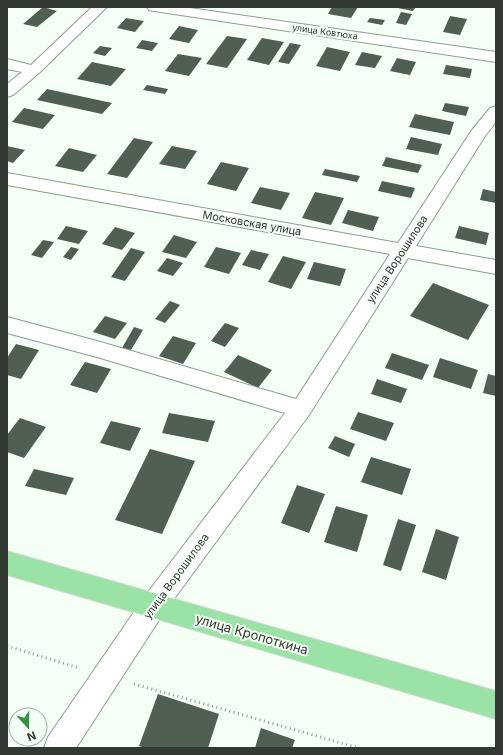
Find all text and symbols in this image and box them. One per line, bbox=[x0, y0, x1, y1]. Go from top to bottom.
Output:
street label: улица Ковтюха bbox=[292, 21, 358, 42]
street label: Московская улица bbox=[201, 207, 303, 239]
street label: улица Ворошилова bbox=[363, 212, 431, 306]
street label: улица Ворошилова bbox=[140, 530, 212, 622]
street label: улица Кропоткина bbox=[194, 610, 310, 658]
north arrow bbox=[8, 707, 48, 747]
text: N bbox=[25, 728, 38, 744]

